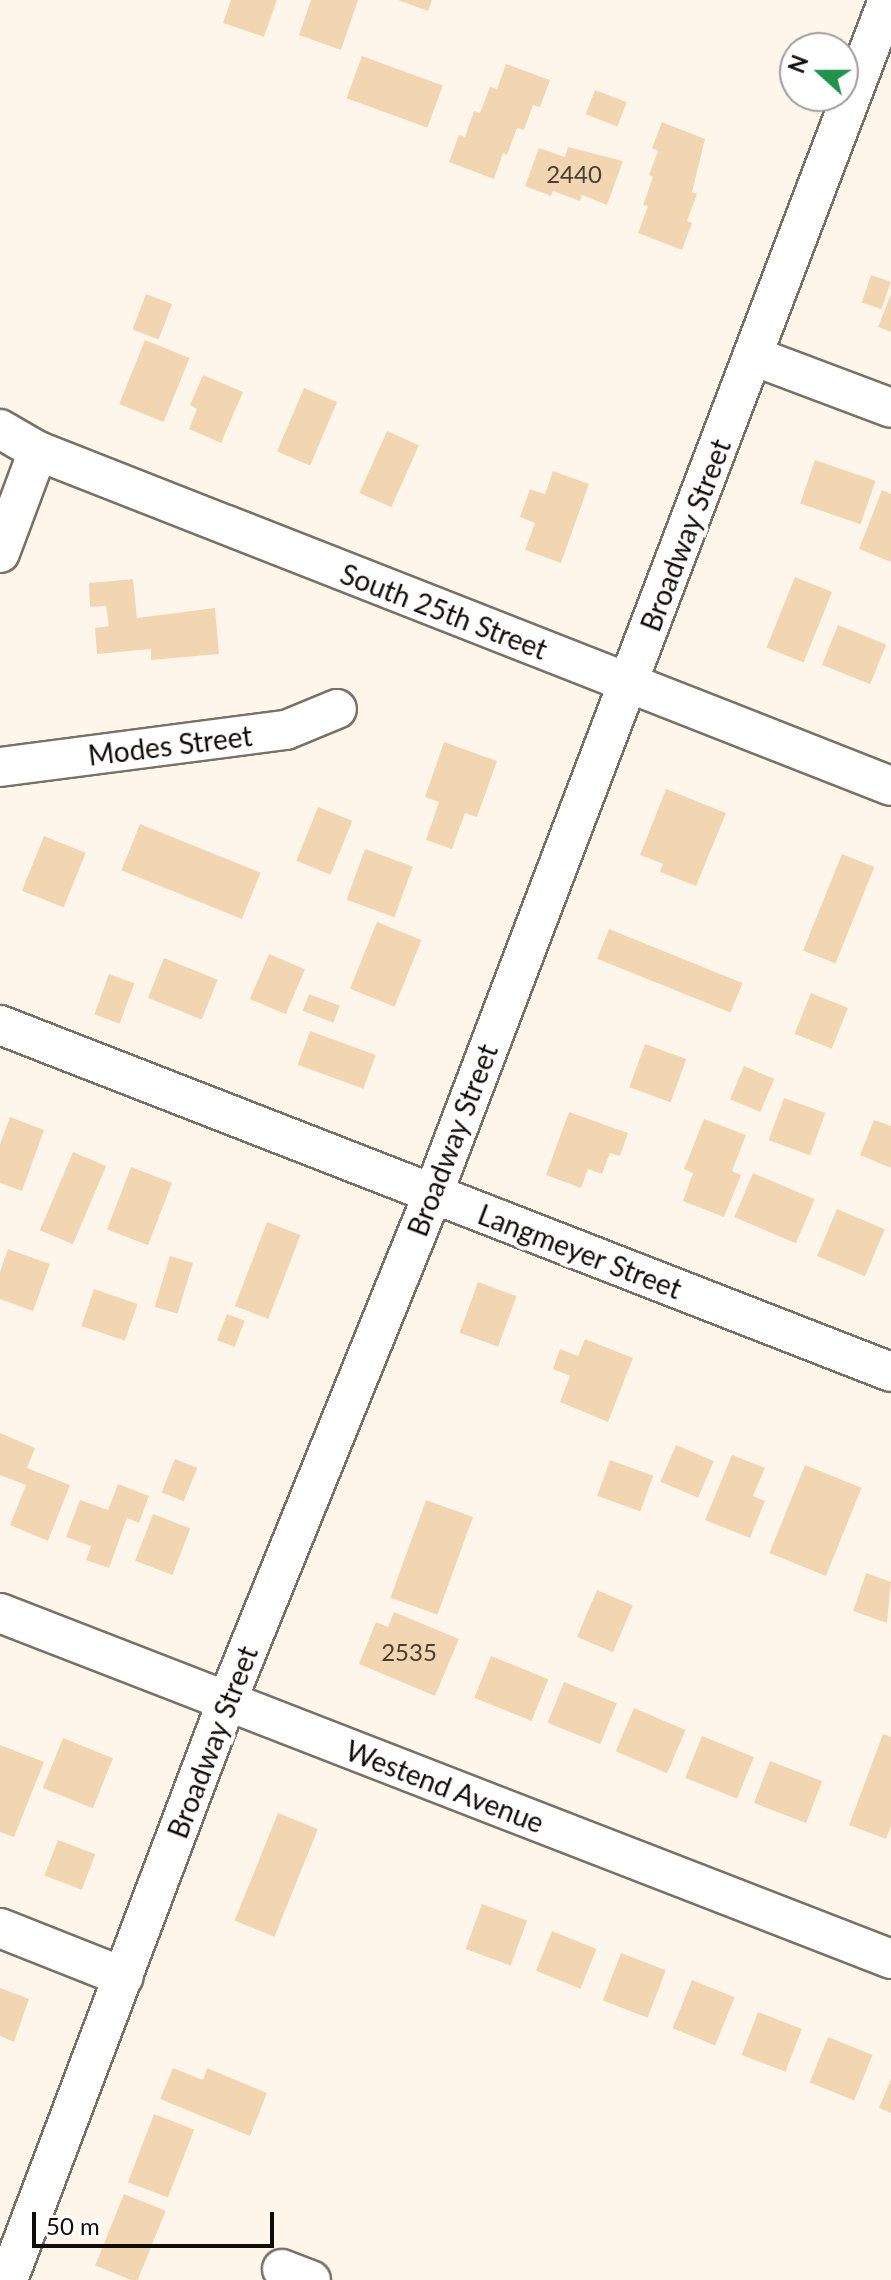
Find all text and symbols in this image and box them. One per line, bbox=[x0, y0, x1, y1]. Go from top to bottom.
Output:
north arrow bbox=[779, 32, 859, 112]
text: N bbox=[782, 51, 814, 77]
house number: 2440 bbox=[546, 160, 602, 188]
street label: Broadway Street bbox=[633, 434, 737, 636]
street label: South 25th Street bbox=[336, 556, 552, 666]
street label: Modes Street bbox=[86, 718, 254, 772]
street label: Broadway Street bbox=[400, 1039, 504, 1241]
street label: Langmeyer Street bbox=[473, 1197, 687, 1305]
house number: 2535 bbox=[381, 1638, 437, 1666]
street label: Broadway Street bbox=[160, 1641, 264, 1843]
street label: Westend Avenue bbox=[341, 1733, 549, 1839]
scale bar bbox=[36, 2196, 278, 2246]
text: 50 m bbox=[46, 2211, 100, 2240]

